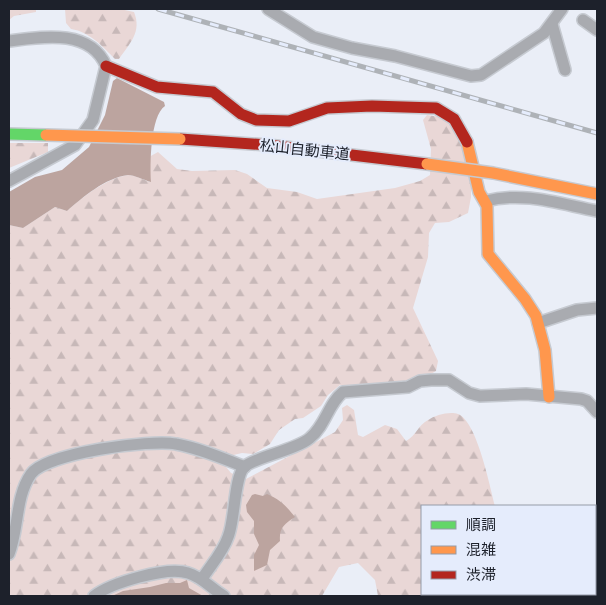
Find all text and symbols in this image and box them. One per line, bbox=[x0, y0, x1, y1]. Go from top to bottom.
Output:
street label: 松山自動車道 bbox=[259, 135, 351, 163]
legend bbox=[421, 505, 596, 595]
text: 順調 bbox=[466, 515, 496, 533]
text: 混雑 bbox=[466, 540, 496, 558]
text: 渋滞 bbox=[466, 565, 496, 583]

